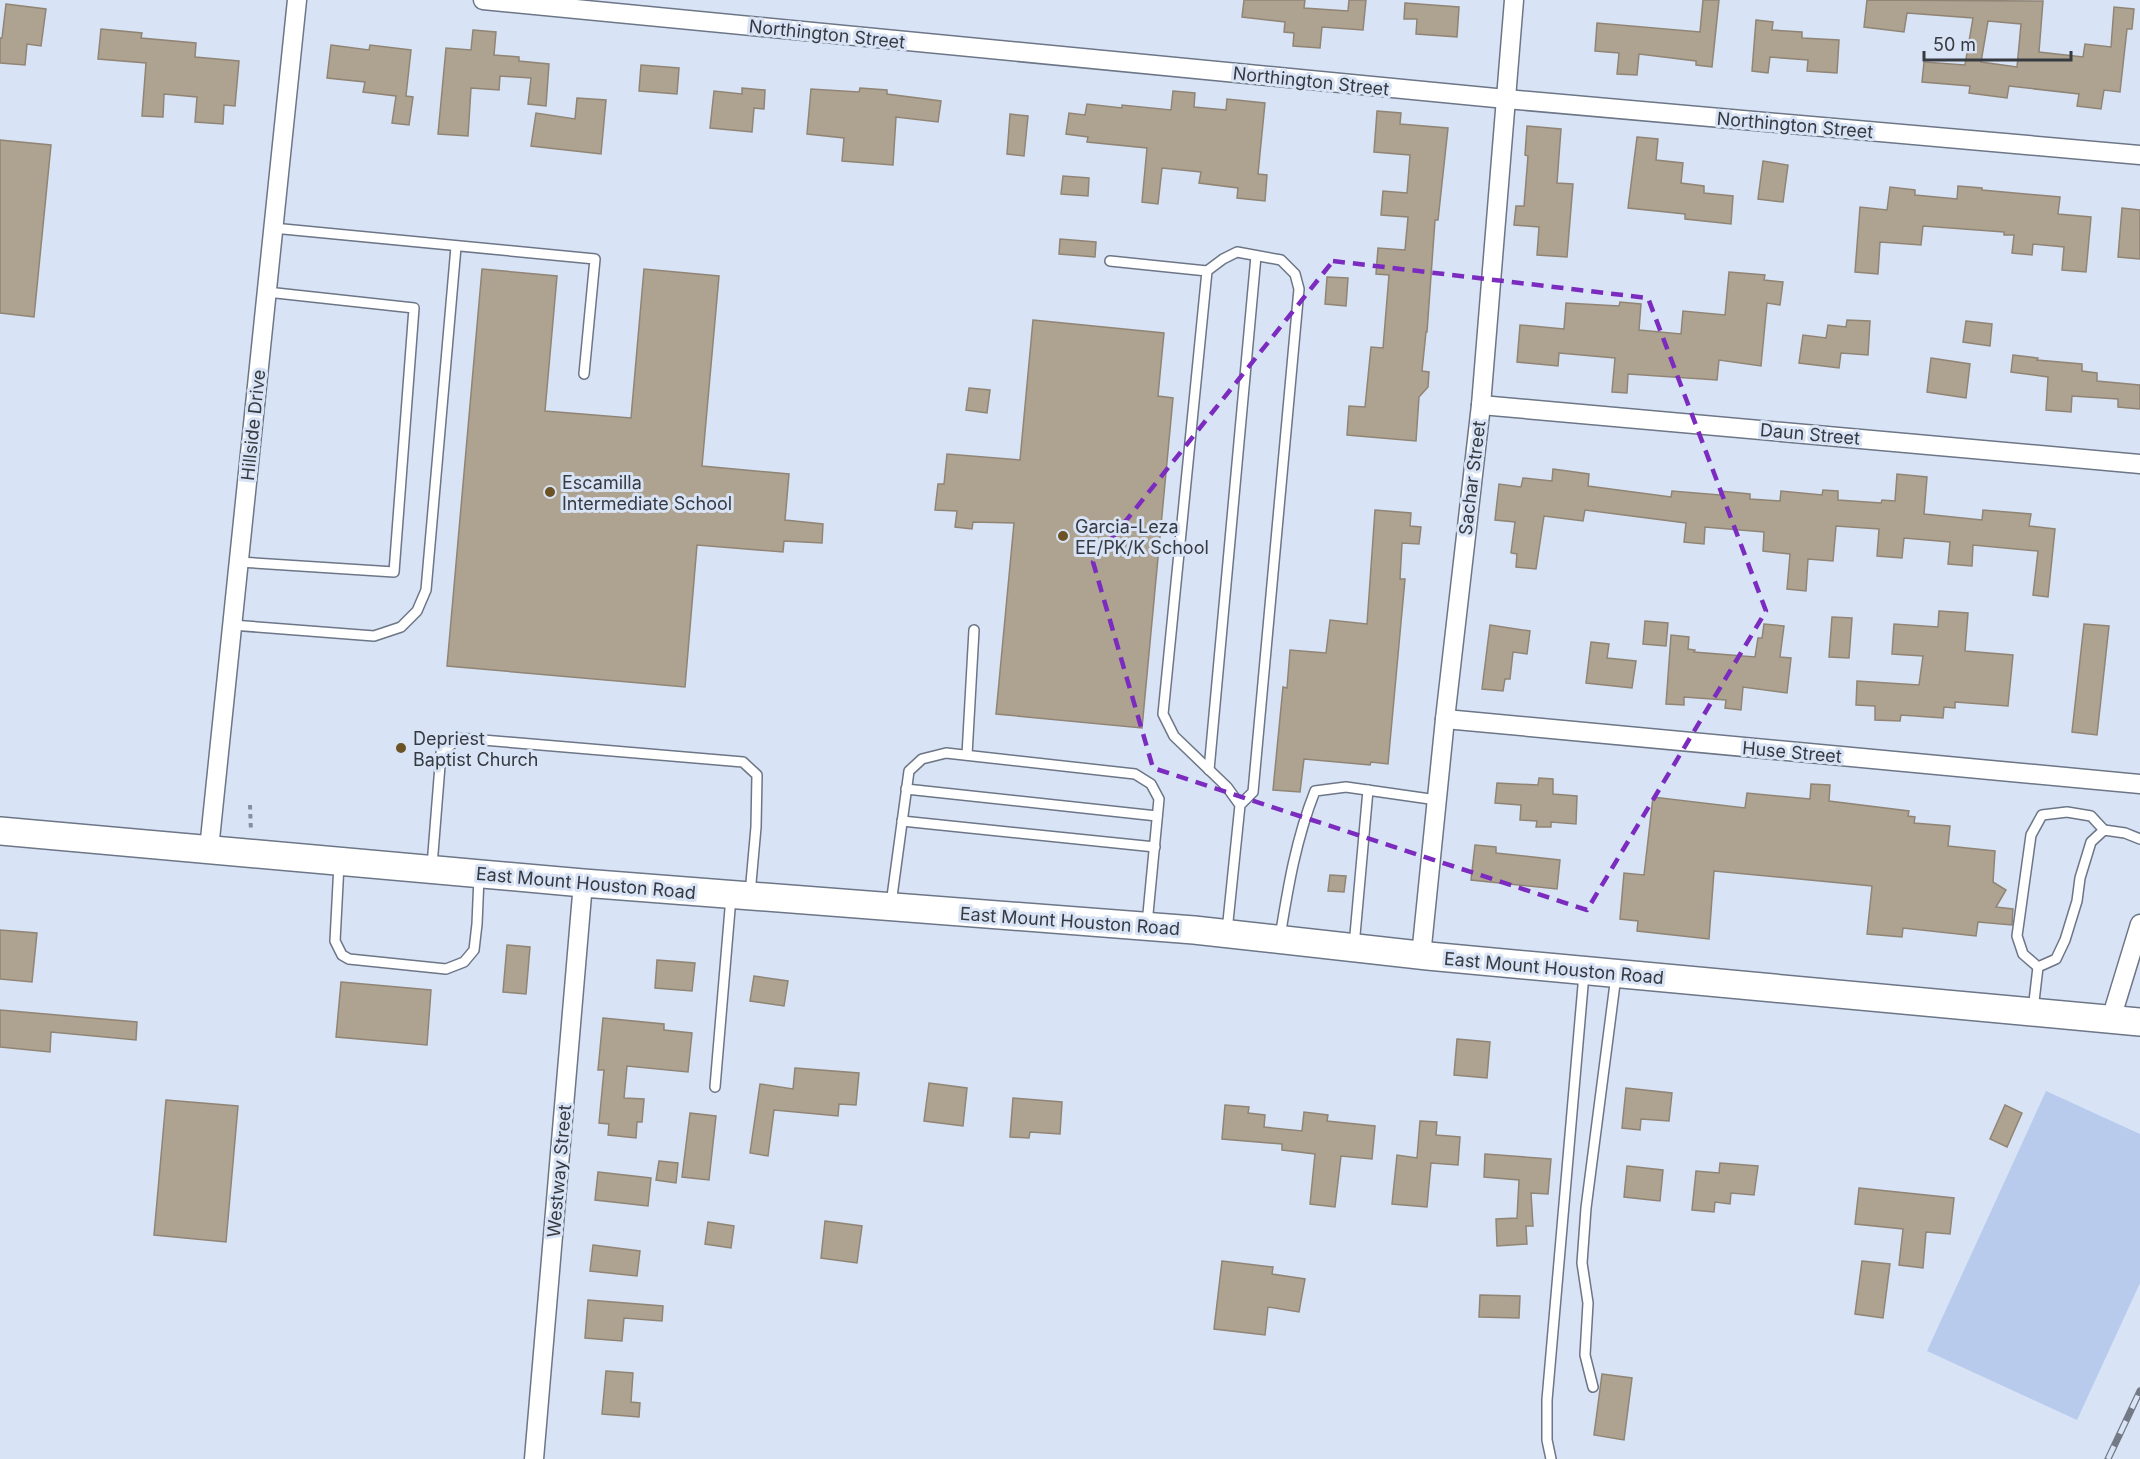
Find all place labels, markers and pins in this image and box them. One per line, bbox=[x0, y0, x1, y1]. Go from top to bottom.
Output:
place label: Escamilla Intermediate School bbox=[562, 472, 732, 514]
marker: Escamilla Intermediate School bbox=[543, 485, 557, 499]
place label: Garcia-Leza EE/PK/K School bbox=[1075, 516, 1209, 558]
marker: Garcia-Leza EE/PK/K School bbox=[1056, 529, 1070, 543]
place label: Depriest Baptist Church bbox=[413, 728, 538, 770]
marker: Depriest Baptist Church bbox=[394, 741, 408, 755]

